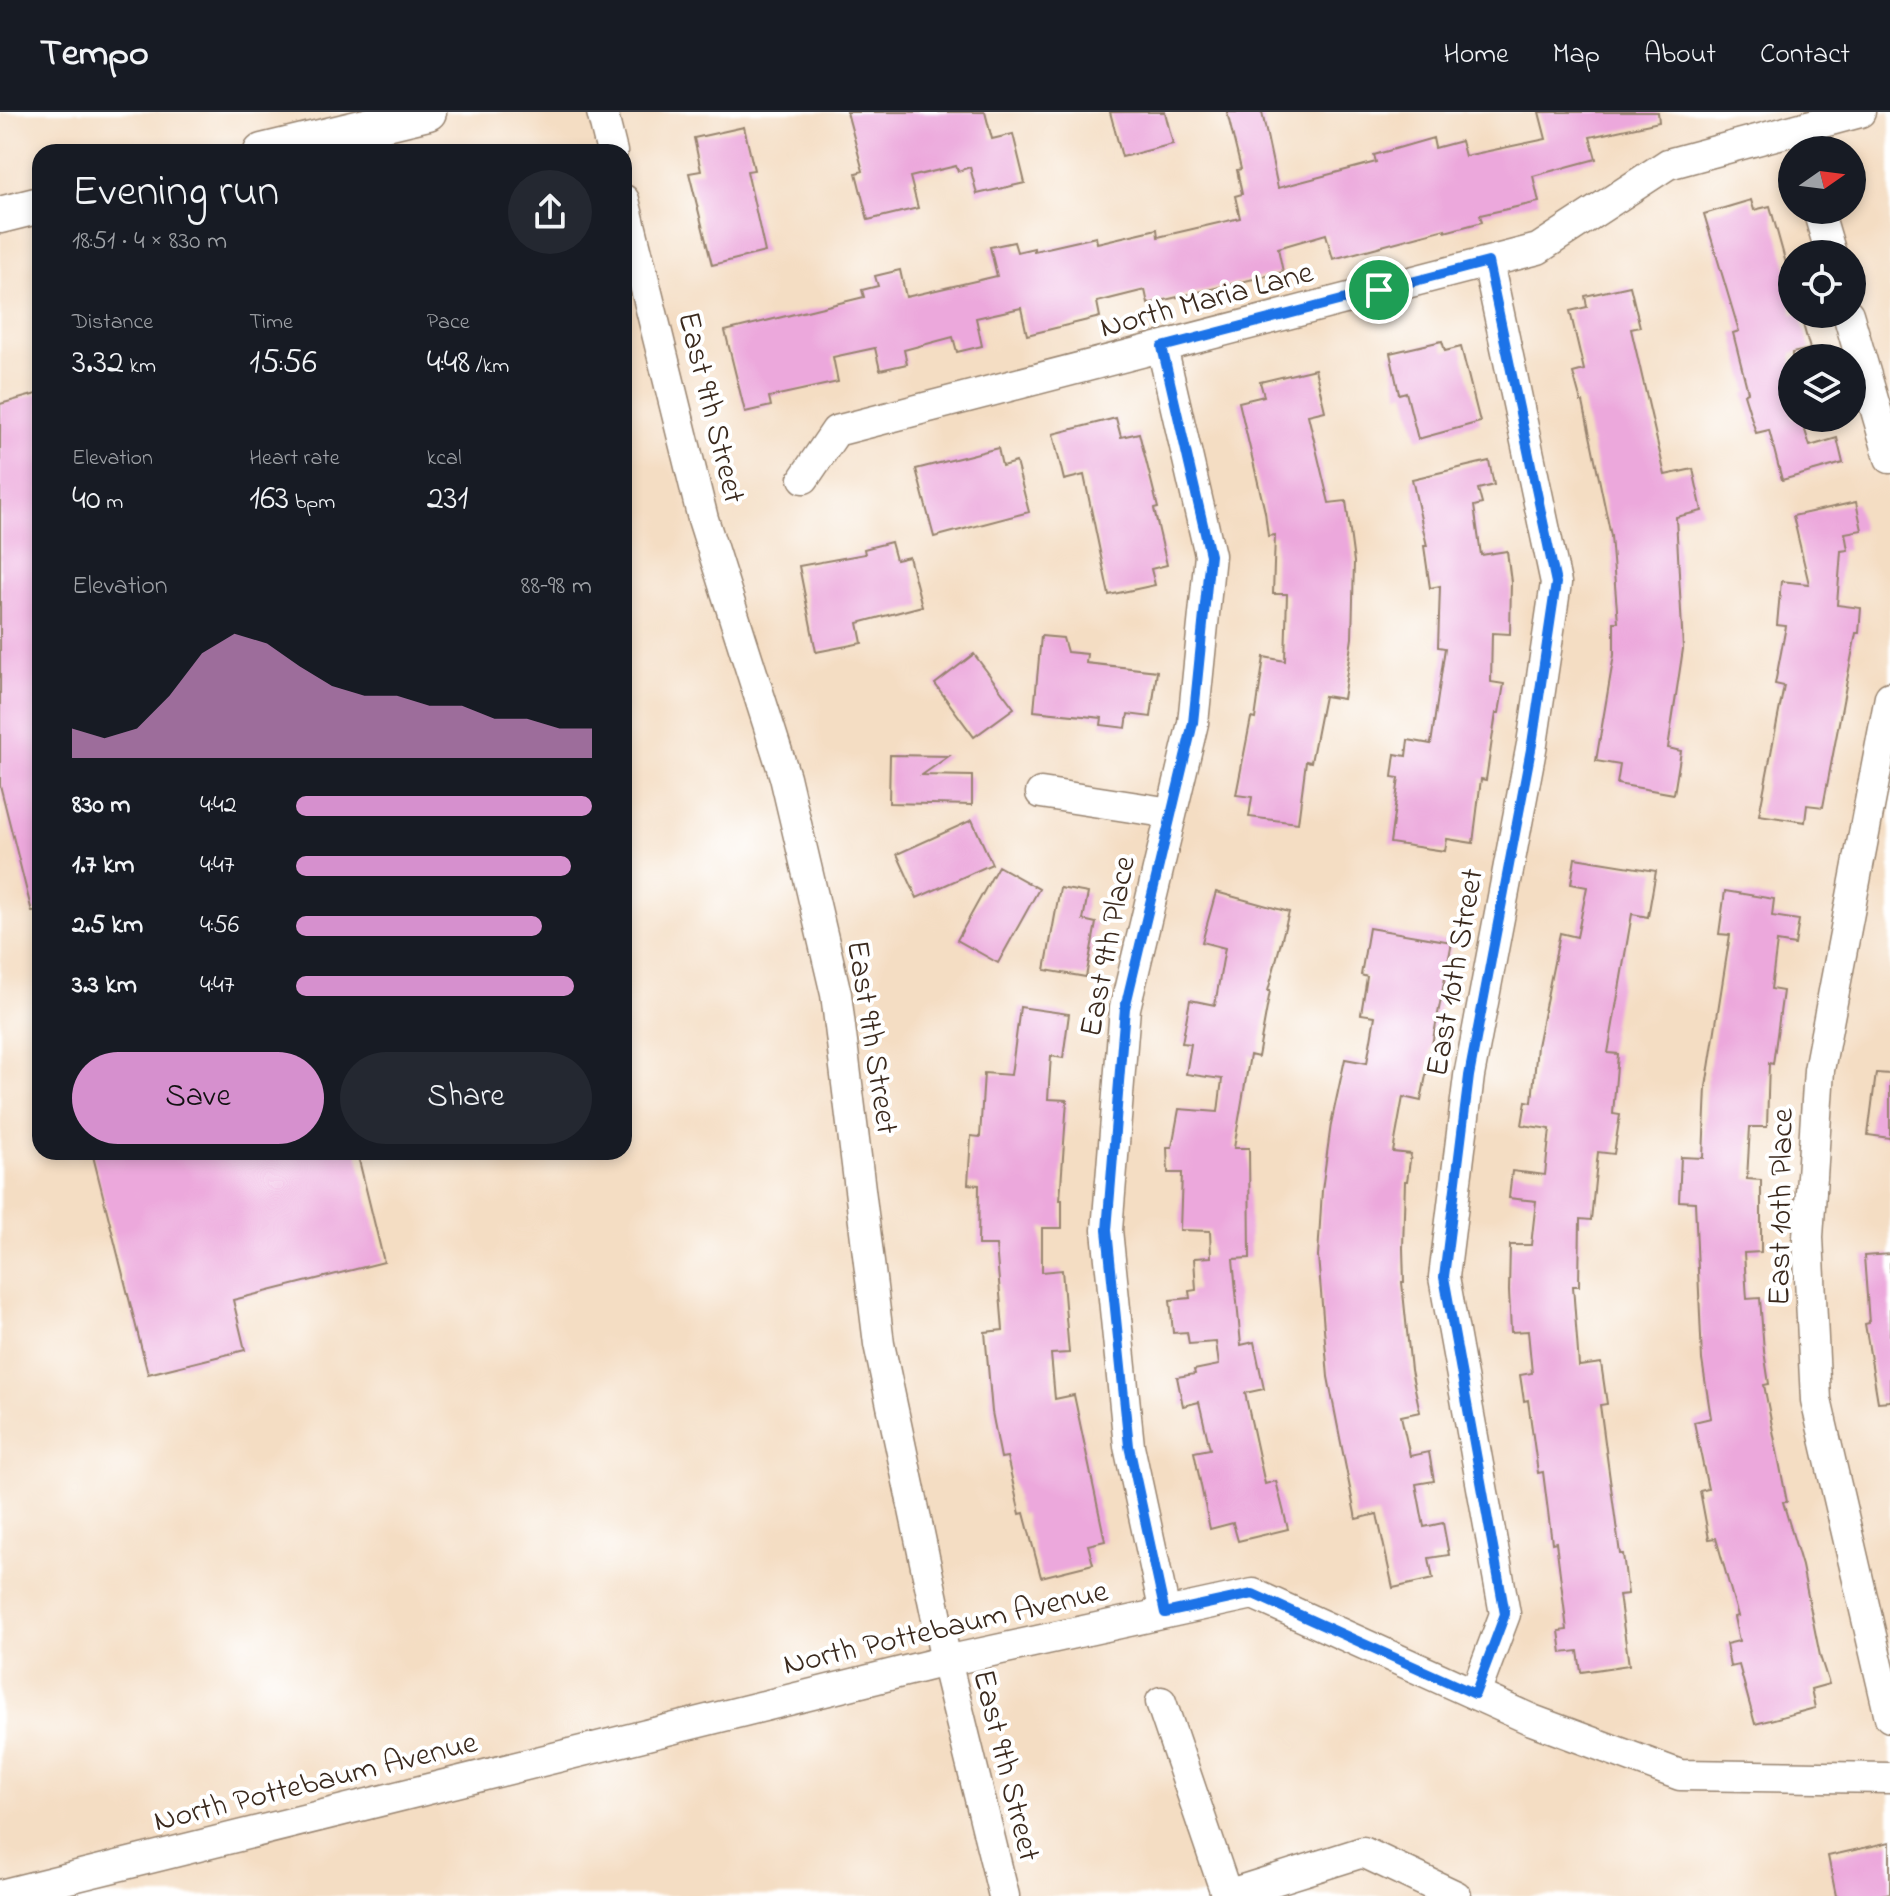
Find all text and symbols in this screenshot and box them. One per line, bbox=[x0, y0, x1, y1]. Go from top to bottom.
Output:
text: Tempo bbox=[40, 27, 149, 83]
text: Home bbox=[1443, 35, 1509, 76]
text: Map bbox=[1553, 35, 1600, 76]
text: About bbox=[1644, 35, 1716, 76]
text: Contact bbox=[1760, 35, 1850, 76]
north arrow bbox=[1778, 136, 1866, 224]
map controls bbox=[1778, 136, 1866, 432]
text: Evening run bbox=[72, 161, 279, 225]
button: share bbox=[508, 170, 592, 254]
text: 18:51 · 4 × 830 m bbox=[72, 223, 227, 261]
button: locate bbox=[1778, 240, 1866, 328]
street label: North Maria Lane bbox=[1095, 250, 1319, 352]
pin bbox=[1345, 256, 1413, 324]
icon: arrive bbox=[1357, 268, 1401, 312]
text: Distance bbox=[72, 307, 153, 339]
text: Time bbox=[249, 307, 293, 339]
text: Pace bbox=[427, 307, 470, 339]
street label: East 9th Street bbox=[663, 307, 756, 509]
text: 3.32 bbox=[72, 339, 124, 389]
text: 15:56 bbox=[249, 339, 317, 389]
text: 4:48 bbox=[427, 339, 470, 389]
button: layers bbox=[1778, 344, 1866, 432]
text: km bbox=[124, 351, 156, 383]
text: /km bbox=[470, 351, 509, 383]
text: Elevation bbox=[72, 443, 153, 475]
text: Heart rate bbox=[249, 443, 340, 475]
text: kcal bbox=[427, 443, 462, 475]
text: 40 bbox=[72, 475, 101, 525]
text: 163 bbox=[249, 475, 289, 525]
text: 231 bbox=[427, 475, 468, 525]
text: m bbox=[101, 487, 123, 519]
text: bpm bbox=[289, 487, 335, 519]
text: Elevation bbox=[72, 568, 168, 606]
text: 88–98 m bbox=[521, 568, 592, 606]
text: 830 m bbox=[72, 787, 130, 825]
text: 4:42 bbox=[200, 787, 237, 825]
text: 1.7 km bbox=[72, 847, 134, 885]
text: 4:47 bbox=[200, 847, 234, 885]
street label: East 9th Place bbox=[1069, 852, 1150, 1041]
street label: East 10th Street bbox=[1415, 865, 1498, 1080]
text: 2.5 km bbox=[72, 907, 143, 945]
text: 4:56 bbox=[200, 907, 239, 945]
street label: East 9th Street bbox=[832, 937, 909, 1138]
text: 3.3 km bbox=[72, 967, 137, 1005]
text: 4:47 bbox=[200, 967, 234, 1005]
button: Save bbox=[72, 1052, 324, 1144]
button: Share bbox=[340, 1052, 592, 1144]
street label: East 10th Place bbox=[1757, 1107, 1808, 1306]
street label: North Pottebaum Avenue bbox=[779, 1569, 1114, 1690]
street label: East 9th Street bbox=[958, 1665, 1051, 1867]
street label: North Pottebaum Avenue bbox=[149, 1720, 483, 1846]

